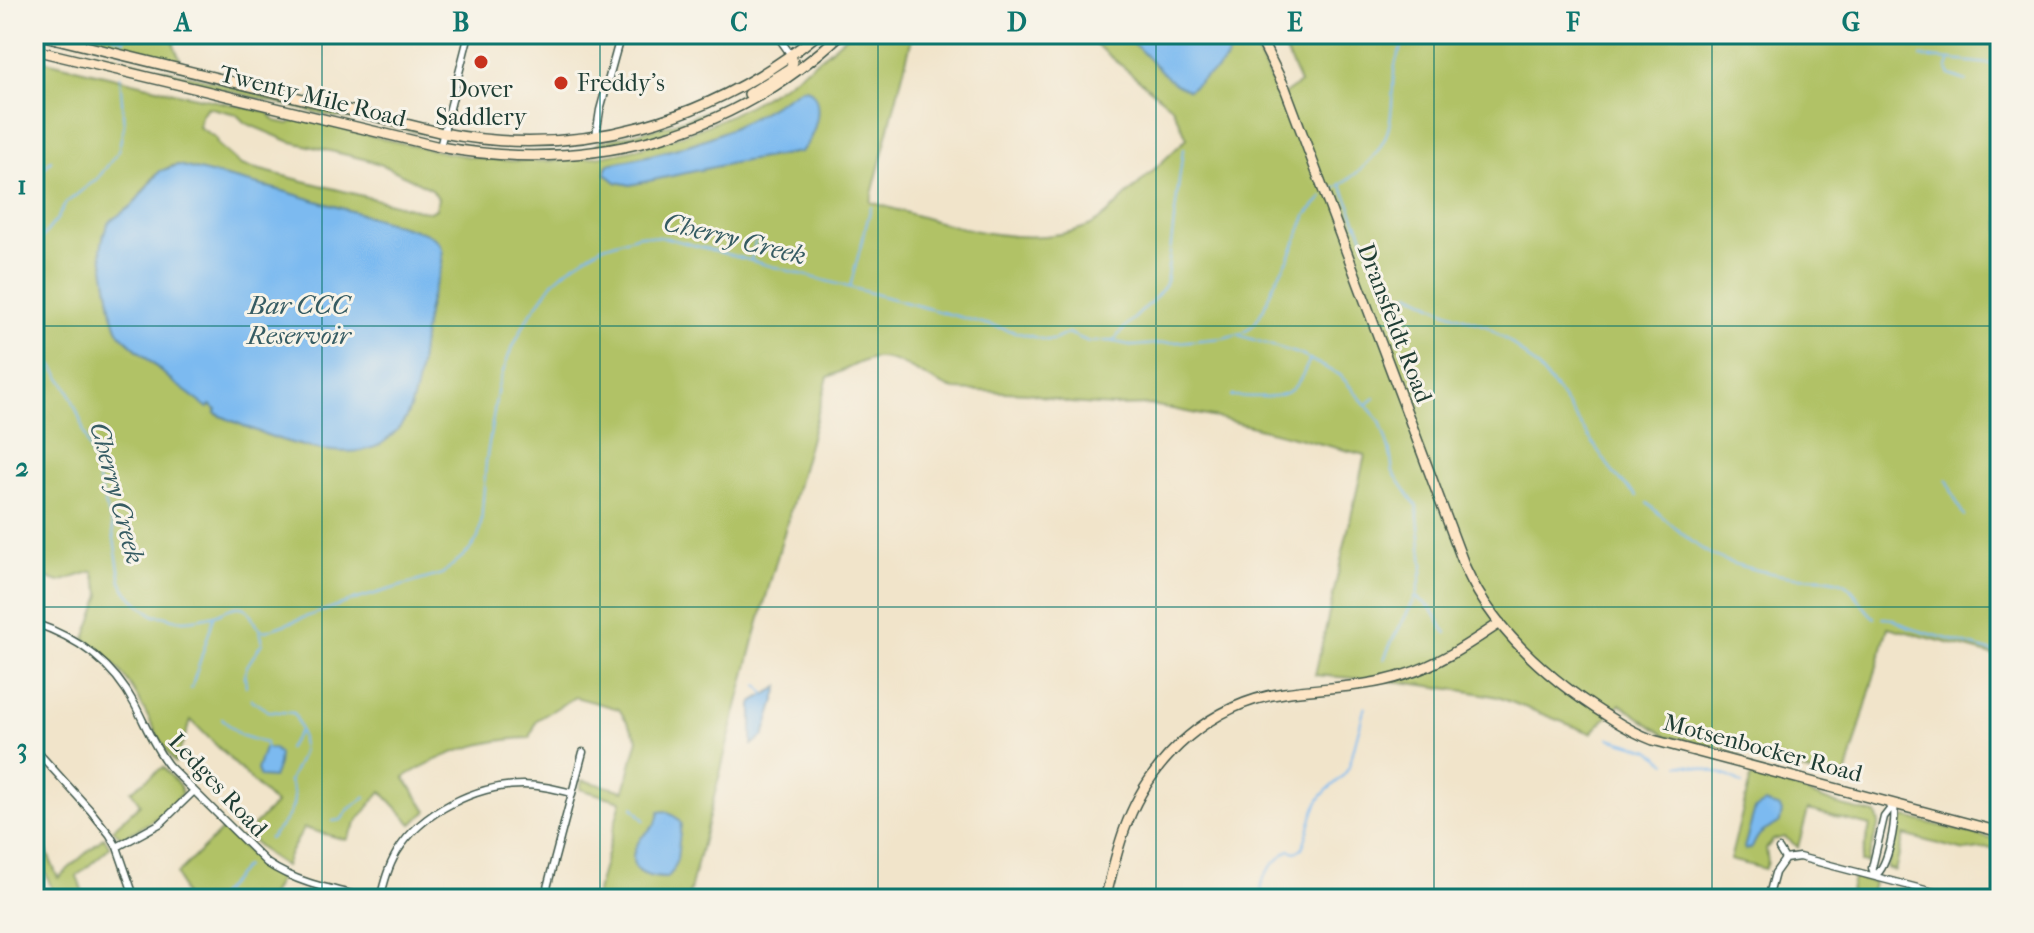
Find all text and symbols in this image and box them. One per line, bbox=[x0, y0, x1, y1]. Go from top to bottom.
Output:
text: A bbox=[173, 7, 193, 38]
text: B bbox=[453, 7, 470, 38]
text: C bbox=[730, 7, 748, 38]
text: D bbox=[1007, 7, 1027, 38]
text: E bbox=[1287, 7, 1303, 38]
text: F bbox=[1565, 7, 1580, 38]
text: G bbox=[1842, 7, 1860, 38]
marker: Dover Saddlery bbox=[472, 53, 490, 71]
street label: Twenty Mile Road bbox=[217, 59, 410, 133]
place label: Freddy's bbox=[577, 69, 665, 97]
marker: Freddy's bbox=[552, 74, 570, 92]
place label: Dover Saddlery bbox=[436, 75, 528, 131]
text: 1 bbox=[17, 170, 27, 201]
water label: Cherry Creek bbox=[661, 206, 809, 272]
street label: Dransfeldt Road bbox=[1352, 239, 1439, 408]
water label: Bar CCC Reservoir bbox=[245, 290, 353, 351]
water label: Cherry Creek bbox=[83, 419, 151, 567]
text: 2 bbox=[15, 452, 29, 483]
street label: Motsenbocker Road bbox=[1661, 708, 1866, 788]
street label: Ledges Road bbox=[163, 727, 274, 843]
text: 3 bbox=[17, 733, 27, 764]

